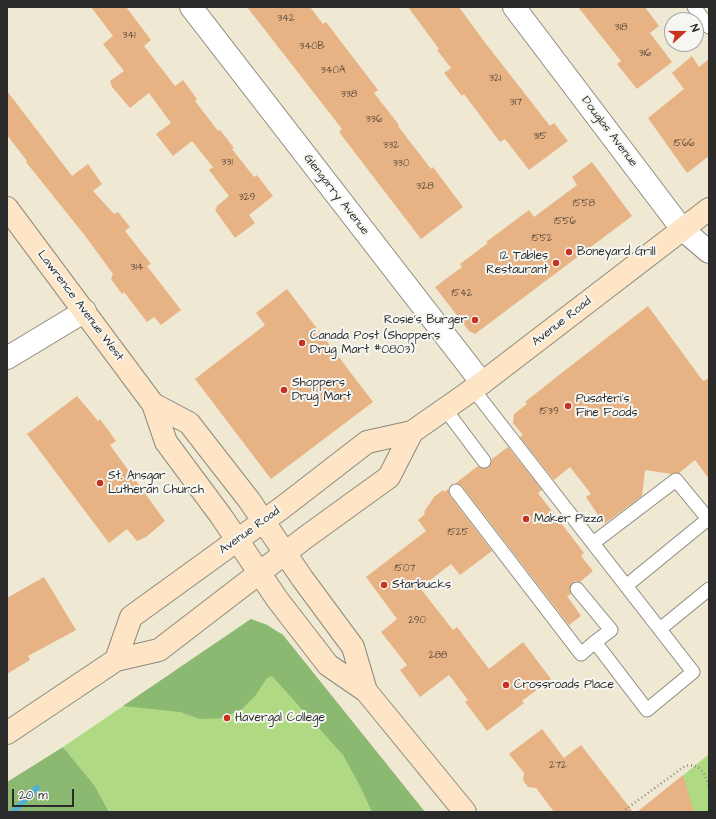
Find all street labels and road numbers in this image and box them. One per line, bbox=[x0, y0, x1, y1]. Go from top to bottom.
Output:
street label: Douglas Avenue bbox=[578, 94, 640, 170]
street label: Glengarry Avenue bbox=[300, 152, 372, 238]
street label: Lawrence Avenue West bbox=[34, 248, 126, 364]
street label: Avenue Road bbox=[529, 294, 595, 350]
street label: Avenue Road bbox=[217, 504, 283, 558]

